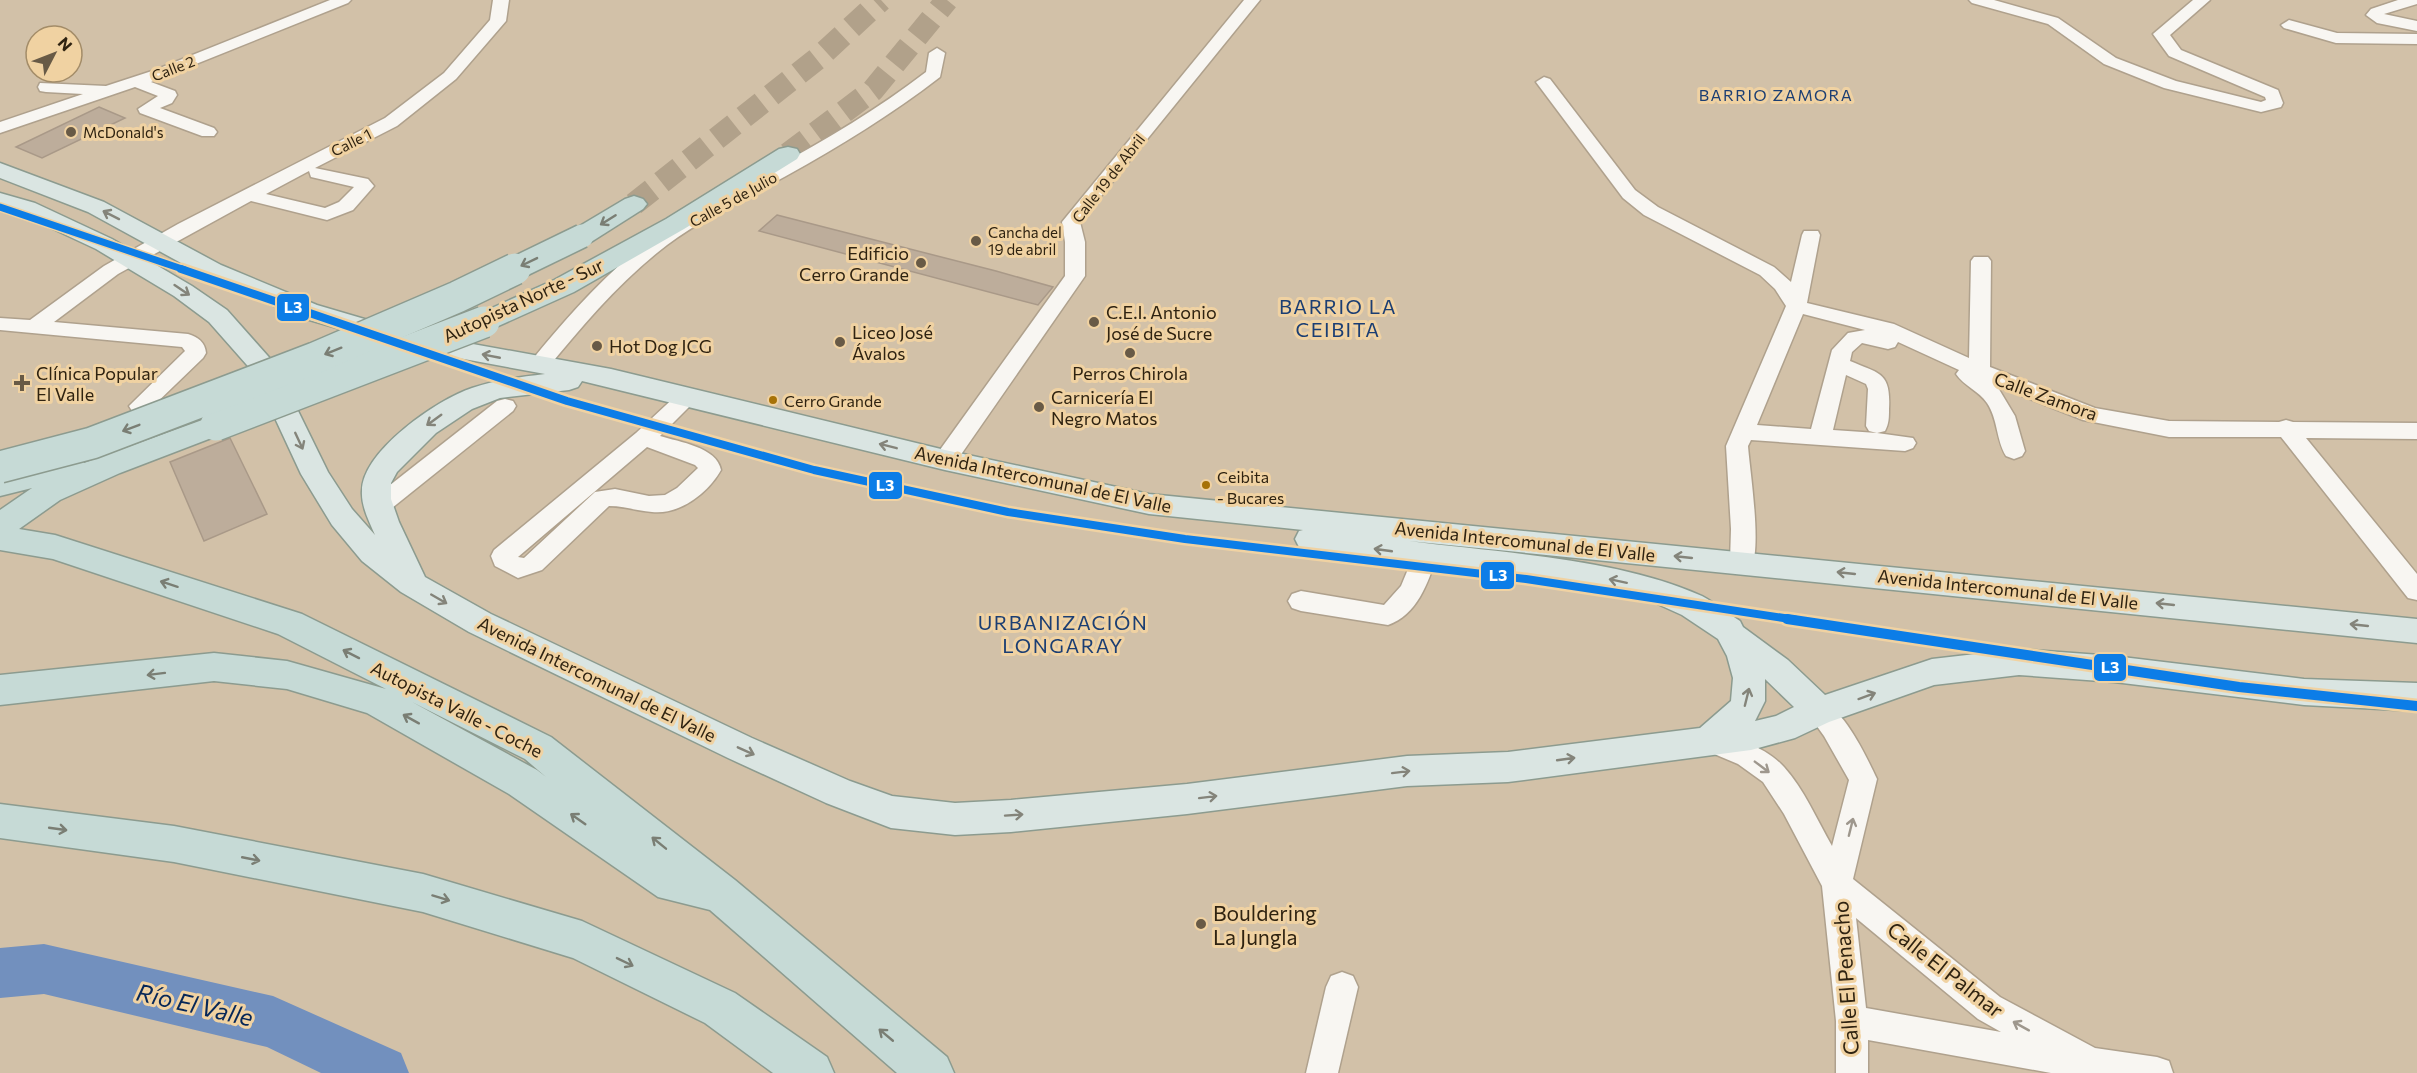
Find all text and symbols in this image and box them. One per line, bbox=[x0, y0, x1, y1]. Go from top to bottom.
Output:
north arrow bbox=[24, 24, 84, 84]
text: N bbox=[54, 33, 77, 54]
street label: Calle 2 bbox=[149, 52, 197, 84]
district label: BARRIO ZAMORA bbox=[1699, 85, 1853, 104]
place label: McDonald's bbox=[83, 123, 164, 141]
street label: Calle 1 bbox=[328, 124, 374, 160]
marker: McDonald's bbox=[64, 125, 78, 139]
street label: Calle 19 de Abril bbox=[1068, 130, 1148, 226]
street label: Calle 5 de Julio bbox=[686, 168, 780, 230]
one-way arrow bbox=[103, 208, 121, 220]
one-way arrow bbox=[600, 214, 617, 226]
place label: Cancha del 19 de abril bbox=[988, 223, 1062, 258]
marker: Cancha del 19 de abril bbox=[969, 234, 983, 248]
place label: Edificio Cerro Grande bbox=[799, 242, 909, 285]
street label: Autopista Norte - Sur bbox=[439, 253, 607, 347]
marker: Edificio Cerro Grande bbox=[914, 256, 928, 270]
one-way arrow bbox=[521, 257, 539, 268]
one-way arrow bbox=[173, 284, 190, 296]
line badge: L3 bbox=[276, 293, 310, 322]
district label: BARRIO LA CEIBITA bbox=[1279, 294, 1397, 341]
text: L3 bbox=[284, 297, 302, 316]
place label: C.E.I. Antonio José de Sucre bbox=[1106, 301, 1217, 344]
marker: C.E.I. Antonio José de Sucre bbox=[1087, 315, 1101, 329]
place label: Liceo José Ávalos bbox=[852, 321, 933, 364]
place label: Hot Dog JCG bbox=[609, 335, 712, 357]
marker: Liceo José Ávalos bbox=[833, 335, 847, 349]
marker: Hot Dog JCG bbox=[590, 339, 604, 353]
one-way arrow bbox=[324, 346, 343, 357]
marker: Perros Chirola bbox=[1123, 346, 1137, 360]
one-way arrow bbox=[482, 350, 501, 361]
place label: Clínica Popular El Valle bbox=[36, 362, 158, 405]
place label: Perros Chirola bbox=[1072, 362, 1188, 384]
street label: Calle Zamora bbox=[1991, 367, 2101, 425]
marker: Clínica Popular El Valle bbox=[13, 374, 31, 392]
place label: Carnicería El Negro Matos bbox=[1051, 386, 1157, 429]
place label: Cerro Grande bbox=[784, 391, 882, 410]
marker: Cerro Grande bbox=[767, 394, 779, 406]
marker: Carnicería El Negro Matos bbox=[1032, 400, 1046, 414]
one-way arrow bbox=[427, 414, 443, 426]
one-way arrow bbox=[122, 424, 141, 435]
one-way arrow bbox=[294, 431, 306, 449]
one-way arrow bbox=[879, 439, 898, 451]
street label: Avenida Intercomunal de El Valle bbox=[913, 441, 1173, 517]
place label: Ceibita - Bucares bbox=[1217, 467, 1284, 507]
line badge: L3 bbox=[868, 471, 903, 500]
text: L3 bbox=[876, 475, 894, 494]
marker: Ceibita - Bucares bbox=[1200, 479, 1212, 491]
street label: Avenida Intercomunal de El Valle bbox=[1394, 516, 1656, 566]
one-way arrow bbox=[1373, 544, 1393, 555]
one-way arrow bbox=[1674, 551, 1694, 562]
line badge: L3 bbox=[1480, 561, 1515, 590]
street label: Avenida Intercomunal de El Valle bbox=[1877, 564, 2139, 614]
text: L3 bbox=[1489, 565, 1507, 584]
one-way arrow bbox=[1836, 567, 1856, 578]
one-way arrow bbox=[1608, 575, 1627, 587]
one-way arrow bbox=[160, 578, 179, 589]
one-way arrow bbox=[431, 594, 448, 606]
one-way arrow bbox=[2155, 599, 2175, 610]
district label: URBANIZACIÓN LONGARAY bbox=[978, 610, 1148, 657]
street label: Avenida Intercomunal de El Valle bbox=[474, 612, 720, 746]
one-way arrow bbox=[2349, 619, 2369, 630]
one-way arrow bbox=[342, 648, 360, 660]
line badge: L3 bbox=[2093, 653, 2127, 682]
street label: Autopista Valle - Coche bbox=[367, 656, 547, 762]
text: L3 bbox=[2101, 657, 2119, 676]
one-way arrow bbox=[146, 669, 166, 680]
one-way arrow bbox=[1742, 688, 1754, 707]
one-way arrow bbox=[1857, 690, 1875, 701]
one-way arrow bbox=[402, 713, 420, 724]
one-way arrow bbox=[737, 745, 755, 757]
one-way arrow bbox=[1556, 754, 1575, 765]
one-way arrow bbox=[1754, 760, 1770, 773]
one-way arrow bbox=[1391, 766, 1411, 777]
one-way arrow bbox=[1197, 791, 1217, 802]
one-way arrow bbox=[1003, 810, 1023, 821]
one-way arrow bbox=[570, 813, 586, 825]
one-way arrow bbox=[1846, 818, 1858, 837]
one-way arrow bbox=[48, 823, 67, 834]
one-way arrow bbox=[651, 837, 667, 850]
one-way arrow bbox=[240, 854, 260, 865]
one-way arrow bbox=[432, 893, 451, 904]
place label: Bouldering La Jungla bbox=[1213, 900, 1317, 949]
street label: Calle El Penacho bbox=[1827, 900, 1863, 1056]
street label: Calle El Palmar bbox=[1883, 916, 2009, 1022]
marker: Bouldering La Jungla bbox=[1194, 917, 1208, 931]
one-way arrow bbox=[616, 957, 634, 969]
water label: Río El Valle bbox=[134, 977, 256, 1032]
one-way arrow bbox=[2013, 1020, 2030, 1032]
one-way arrow bbox=[879, 1028, 894, 1042]

